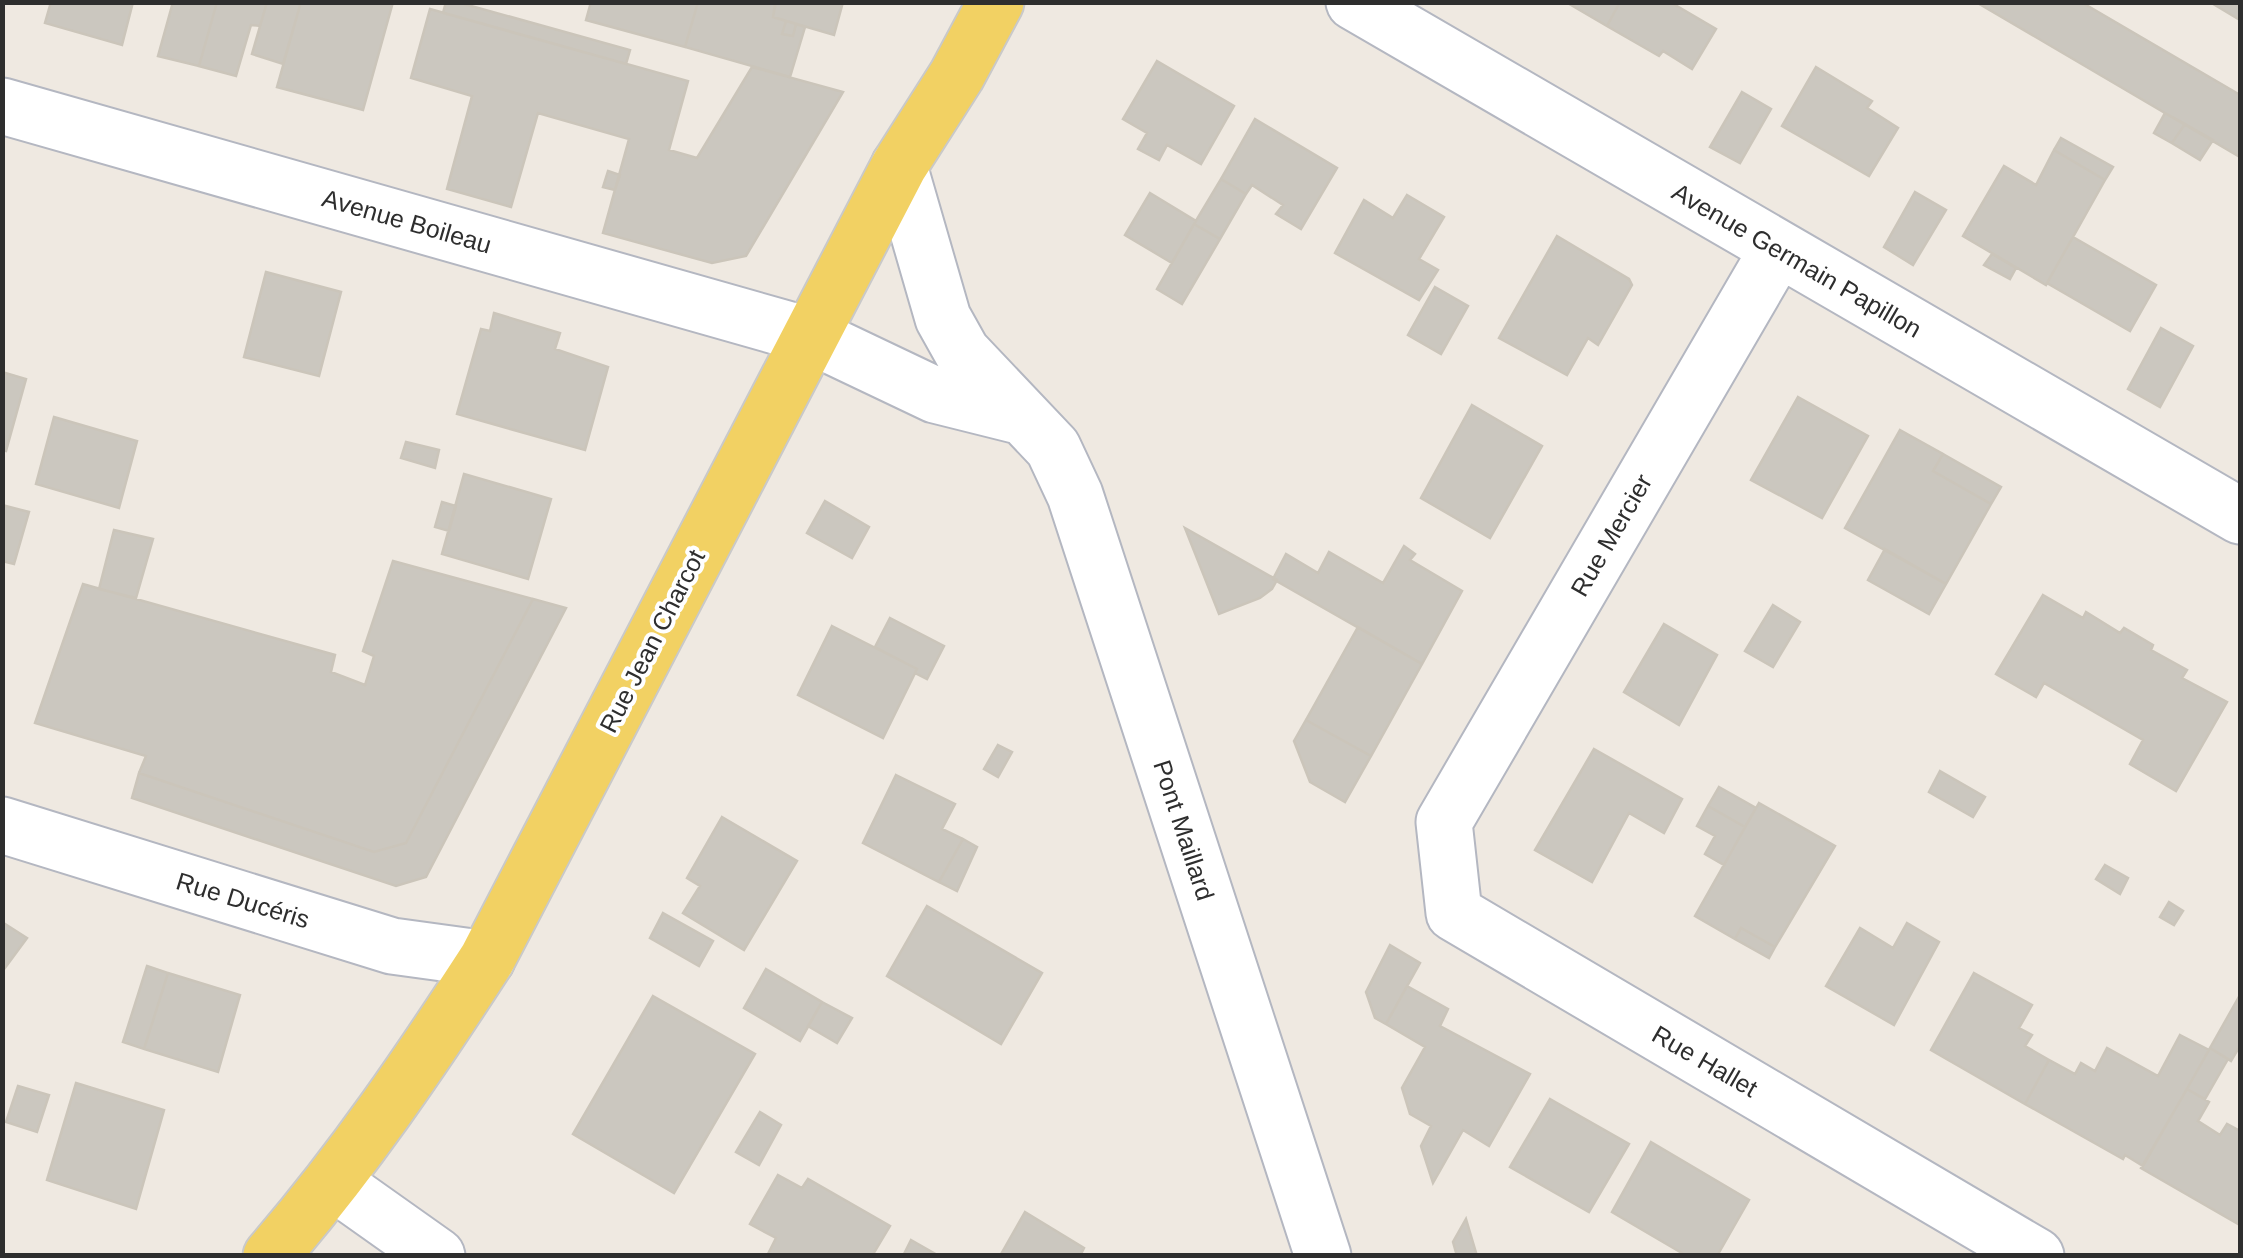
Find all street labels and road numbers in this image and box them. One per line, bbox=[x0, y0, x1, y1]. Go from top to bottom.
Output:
street label: Avenue Germain Papillon bbox=[1667, 177, 1927, 343]
street label: Avenue Boileau bbox=[319, 183, 495, 259]
street label: Rue Mercier bbox=[1565, 469, 1657, 601]
street label: Rue Jean Charcot bbox=[594, 545, 710, 737]
street label: Pont Maillard bbox=[1148, 756, 1220, 904]
street label: Rue Ducéris bbox=[173, 867, 313, 933]
street label: Rue Hallet bbox=[1647, 1020, 1763, 1102]

